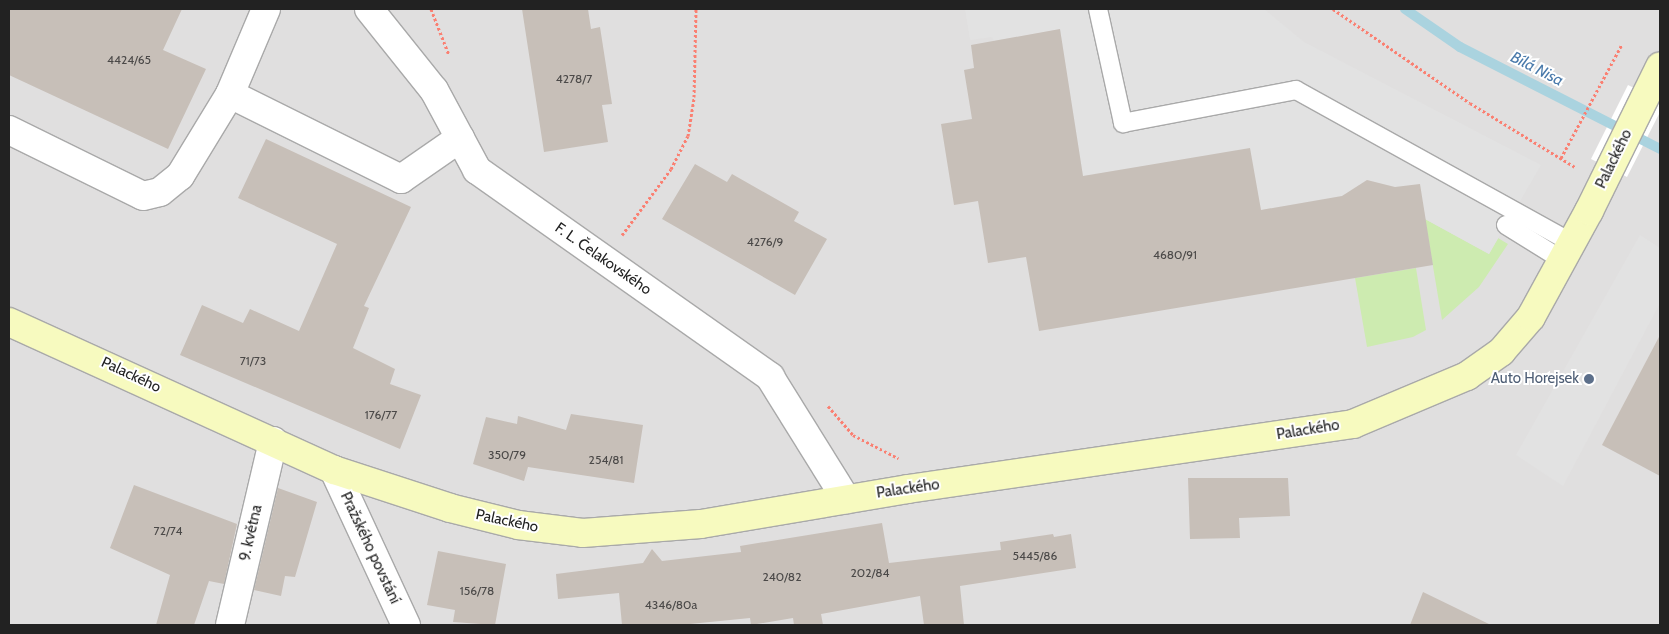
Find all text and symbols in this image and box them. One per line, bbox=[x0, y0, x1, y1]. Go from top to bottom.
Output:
water label: Bílá Nisa bbox=[1507, 48, 1567, 90]
house number: 4424/65 bbox=[107, 53, 151, 67]
house number: 4278/7 bbox=[556, 72, 592, 86]
street label: Palackého bbox=[1592, 126, 1636, 192]
street label: F. L. Čelakovského bbox=[551, 219, 655, 299]
house number: 4276/9 bbox=[747, 235, 783, 249]
house number: 4680/91 bbox=[1153, 248, 1197, 262]
street label: Palackého bbox=[98, 353, 164, 397]
house number: 71/73 bbox=[240, 354, 266, 368]
place label: Auto Horejsek bbox=[1491, 370, 1579, 388]
marker: Auto Horejsek bbox=[1583, 373, 1595, 385]
house number: 176/77 bbox=[365, 408, 397, 422]
street label: Palackého bbox=[1275, 416, 1341, 444]
house number: 350/79 bbox=[488, 448, 526, 462]
house number: 254/81 bbox=[589, 453, 623, 467]
street label: Palackého bbox=[875, 476, 941, 502]
street label: Pražského povstání bbox=[336, 489, 404, 607]
street label: 9. května bbox=[236, 503, 266, 563]
street label: Palackého bbox=[474, 506, 540, 536]
house number: 72/74 bbox=[154, 524, 182, 538]
house number: 5445/86 bbox=[1013, 549, 1057, 563]
house number: 202/84 bbox=[850, 566, 890, 580]
house number: 240/82 bbox=[763, 570, 801, 584]
house number: 156/78 bbox=[460, 584, 494, 598]
house number: 4346/80a bbox=[645, 598, 697, 612]

